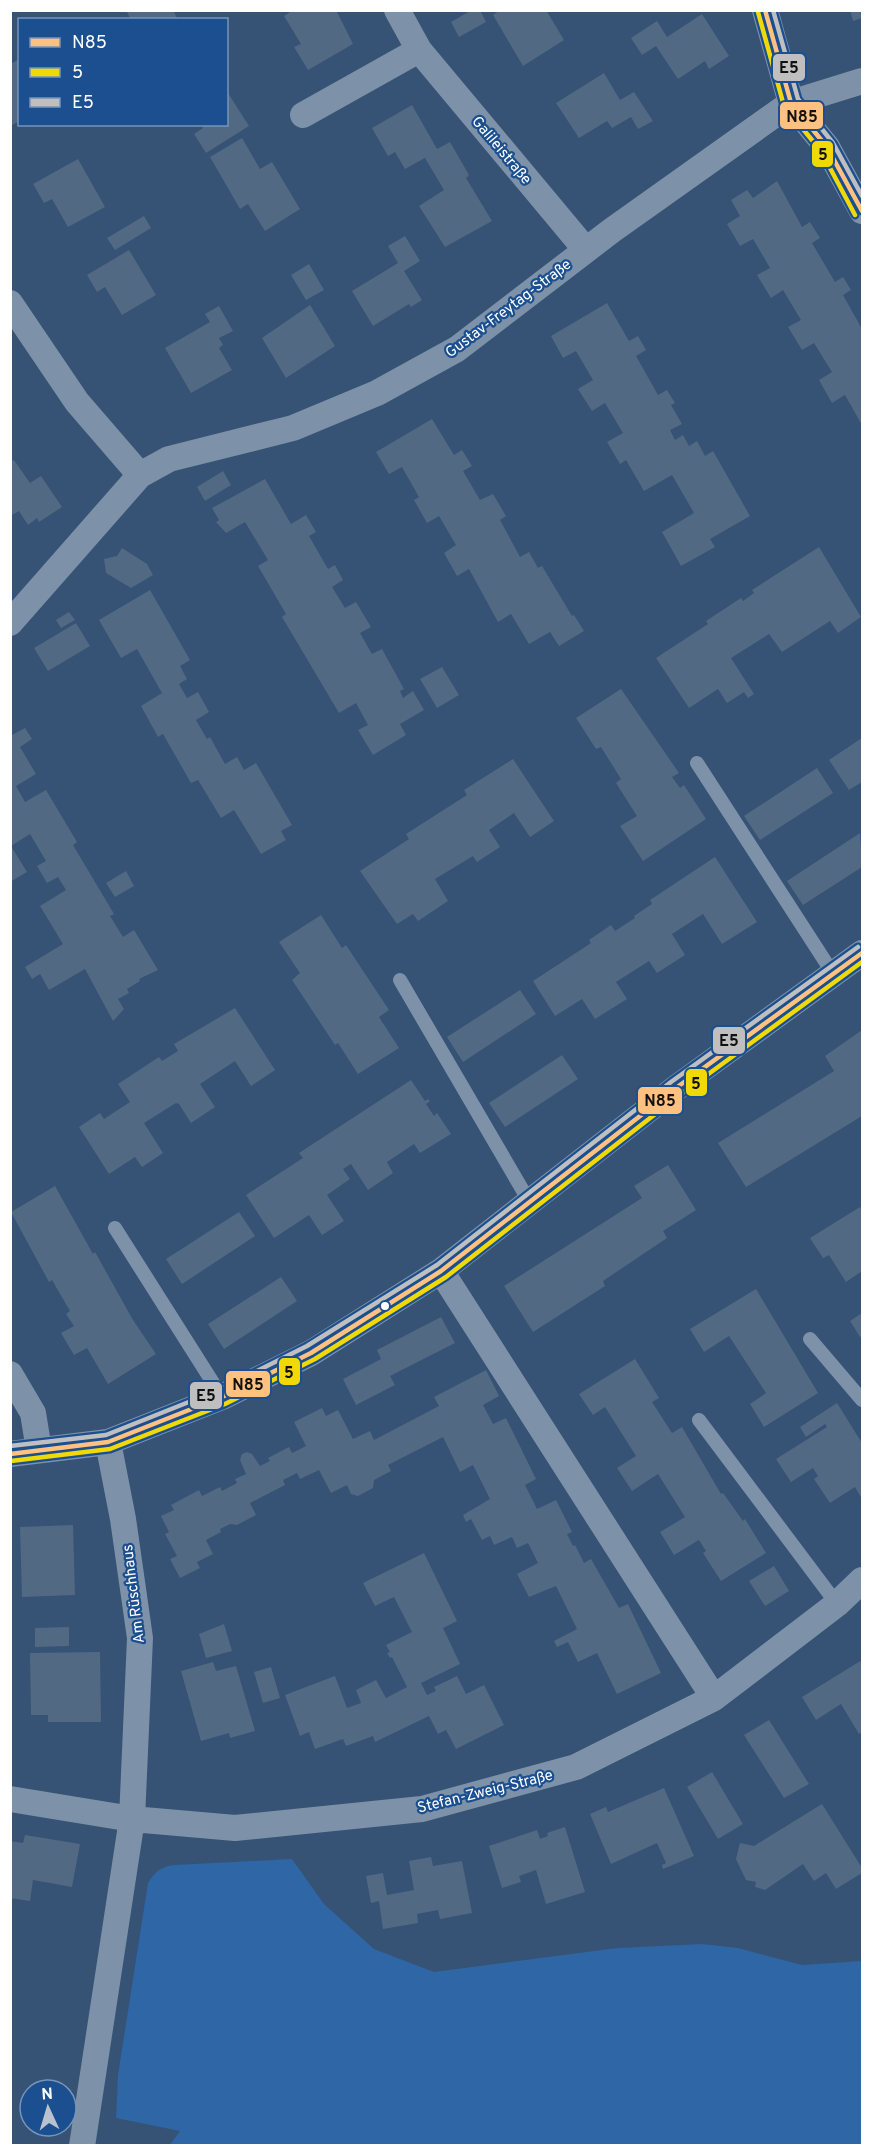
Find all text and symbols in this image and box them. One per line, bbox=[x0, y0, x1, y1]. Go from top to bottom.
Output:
legend bbox=[18, 18, 228, 126]
text: N85 bbox=[72, 32, 107, 55]
line badge: E5 bbox=[772, 53, 806, 82]
text: E5 bbox=[779, 59, 799, 79]
text: 5 bbox=[72, 62, 83, 85]
text: E5 bbox=[72, 92, 94, 115]
line badge: N85 bbox=[779, 101, 824, 130]
text: N85 bbox=[786, 108, 818, 128]
street label: Galileistraße bbox=[467, 113, 535, 189]
line badge: 5 bbox=[811, 140, 834, 168]
text: 5 bbox=[818, 146, 828, 166]
street label: Gustav-Freytag-Straße bbox=[442, 256, 576, 363]
line badge: E5 bbox=[712, 1026, 746, 1055]
text: E5 bbox=[719, 1032, 739, 1052]
line badge: 5 bbox=[685, 1068, 708, 1097]
text: 5 bbox=[691, 1075, 701, 1095]
line badge: N85 bbox=[637, 1086, 683, 1115]
text: N85 bbox=[644, 1092, 676, 1112]
unlabelled marker bbox=[379, 1300, 391, 1312]
line badge: 5 bbox=[278, 1357, 301, 1386]
text: 5 bbox=[284, 1364, 294, 1384]
line badge: N85 bbox=[225, 1370, 271, 1398]
text: N85 bbox=[232, 1376, 264, 1396]
line badge: E5 bbox=[189, 1381, 223, 1410]
text: E5 bbox=[196, 1387, 216, 1407]
street label: Am Rüschhaus bbox=[119, 1543, 150, 1644]
street label: Stefan-Zweig-Straße bbox=[416, 1766, 555, 1818]
north arrow bbox=[18, 2078, 78, 2138]
text: N bbox=[41, 2085, 54, 2105]

